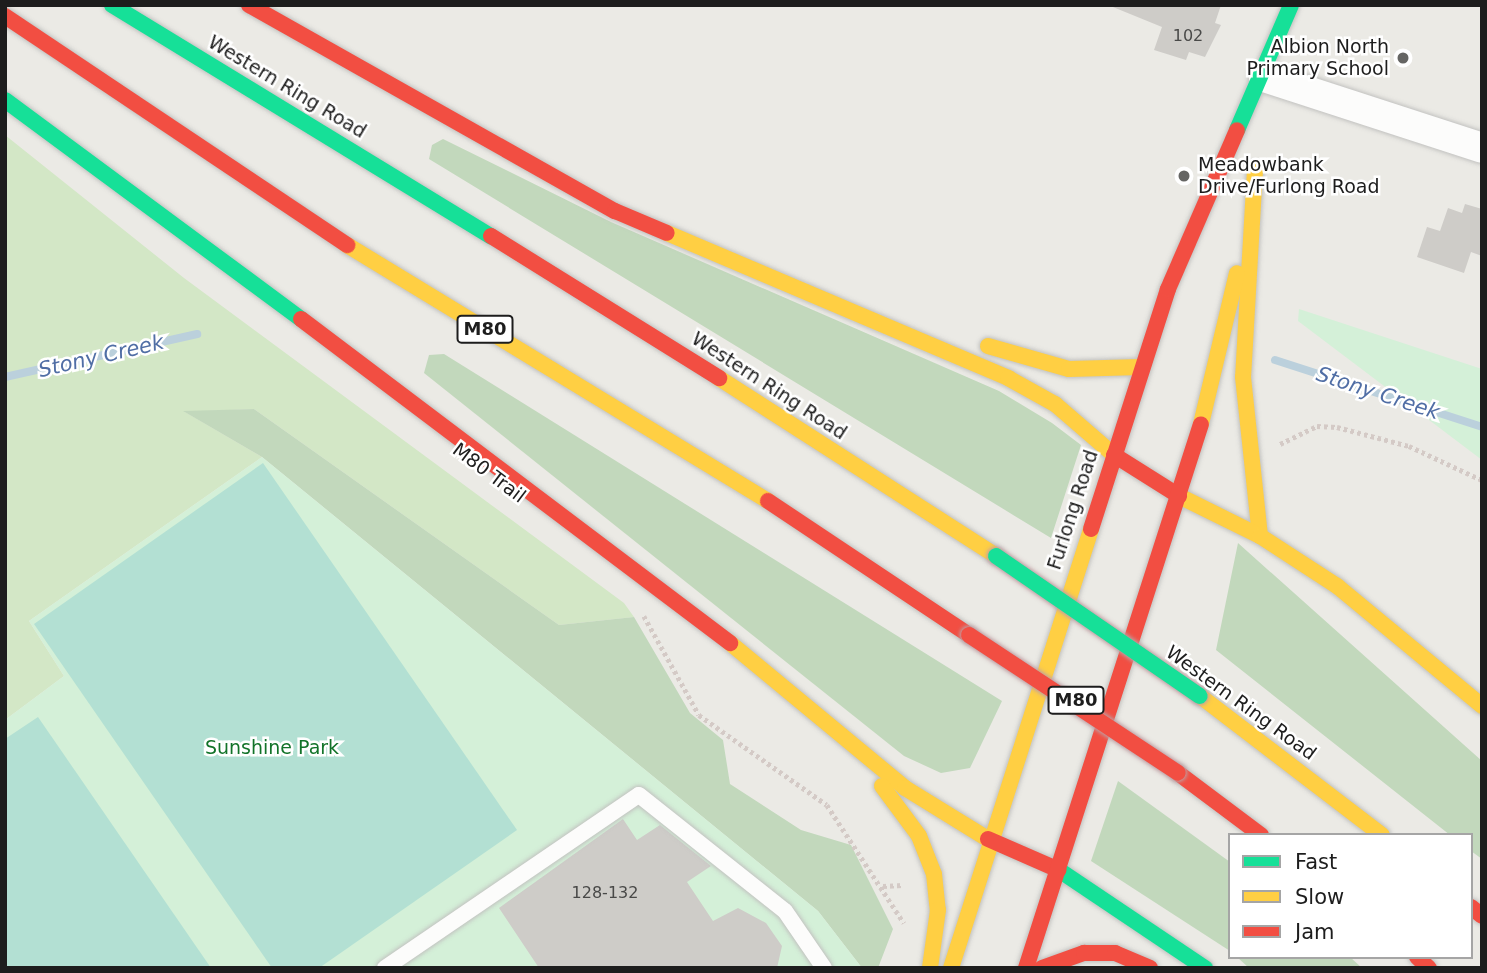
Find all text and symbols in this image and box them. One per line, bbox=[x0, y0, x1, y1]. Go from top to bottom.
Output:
house number: 102 bbox=[1173, 26, 1203, 46]
street label: Western Ring Road bbox=[204, 31, 370, 143]
place label: Albion North Primary School bbox=[1246, 36, 1389, 80]
marker: Albion North Primary School bbox=[1395, 50, 1411, 66]
place label: Meadowbank Drive/Furlong Road bbox=[1198, 154, 1380, 198]
marker: Meadowbank Drive/Furlong Road bbox=[1176, 168, 1192, 184]
road number: M80 bbox=[455, 314, 515, 344]
street label: Western Ring Road bbox=[687, 327, 851, 445]
water label: Stony Creek bbox=[36, 329, 166, 383]
water label: Stony Creek bbox=[1313, 361, 1443, 425]
street label: M80 Trail bbox=[448, 438, 530, 508]
street label: Furlong Road bbox=[1043, 447, 1103, 573]
street label: Western Ring Road bbox=[1161, 641, 1321, 765]
road number: M80 bbox=[1046, 686, 1106, 714]
park label: Sunshine Park bbox=[205, 737, 339, 759]
legend bbox=[1228, 833, 1473, 959]
text: Fast bbox=[1295, 850, 1337, 874]
house number: 128-132 bbox=[572, 883, 638, 903]
text: Slow bbox=[1295, 885, 1344, 909]
text: Jam bbox=[1295, 920, 1335, 944]

